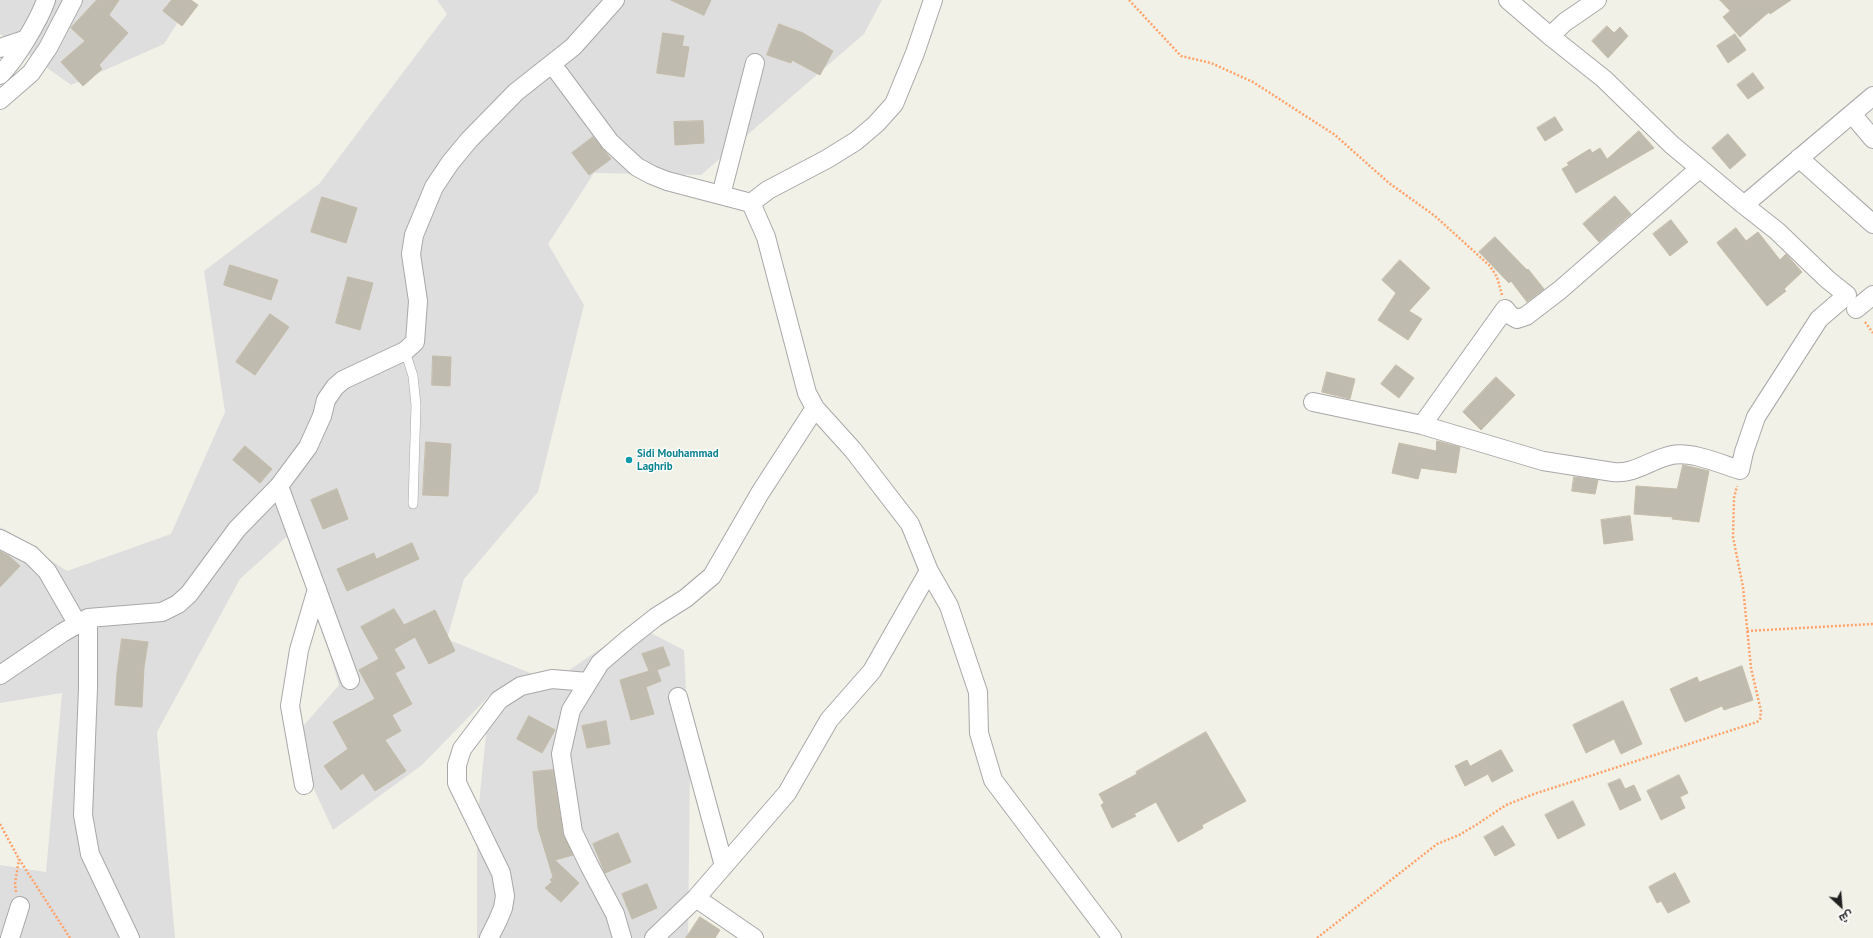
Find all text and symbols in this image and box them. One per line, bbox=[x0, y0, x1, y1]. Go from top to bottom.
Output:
place label: Sidi Mouhammad Laghrib bbox=[637, 447, 719, 473]
marker: Sidi Mouhammad Laghrib bbox=[624, 455, 634, 465]
north arrow bbox=[1821, 886, 1861, 926]
text: ش bbox=[1837, 907, 1856, 926]

